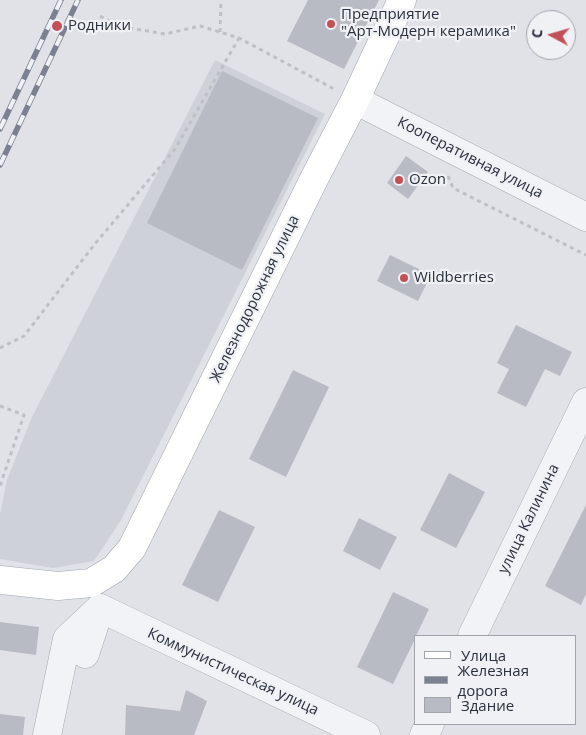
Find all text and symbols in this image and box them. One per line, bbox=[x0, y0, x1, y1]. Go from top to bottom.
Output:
place label: Предприятие "Арт-Модерн керамика" bbox=[341, 6, 516, 41]
north arrow bbox=[526, 10, 576, 60]
place label: Родники bbox=[68, 17, 131, 35]
marker: Предприятие "Арт-Модерн керамика" bbox=[325, 18, 337, 30]
marker: Родники bbox=[50, 19, 64, 33]
text: С bbox=[527, 28, 546, 39]
street label: Кооперативная улица bbox=[394, 113, 546, 203]
place label: Ozon bbox=[409, 171, 446, 189]
marker: Ozon bbox=[393, 174, 405, 186]
street label: Железнодорожная улица bbox=[207, 212, 303, 386]
place label: Wildberries bbox=[414, 269, 494, 287]
marker: Wildberries bbox=[398, 272, 410, 284]
street label: улица Калинина bbox=[495, 461, 563, 577]
street label: Коммунистическая улица bbox=[145, 624, 321, 720]
legend bbox=[414, 635, 576, 725]
text: Улица bbox=[461, 645, 506, 665]
text: Железная дорога bbox=[458, 660, 529, 700]
text: Здание bbox=[461, 695, 514, 715]

